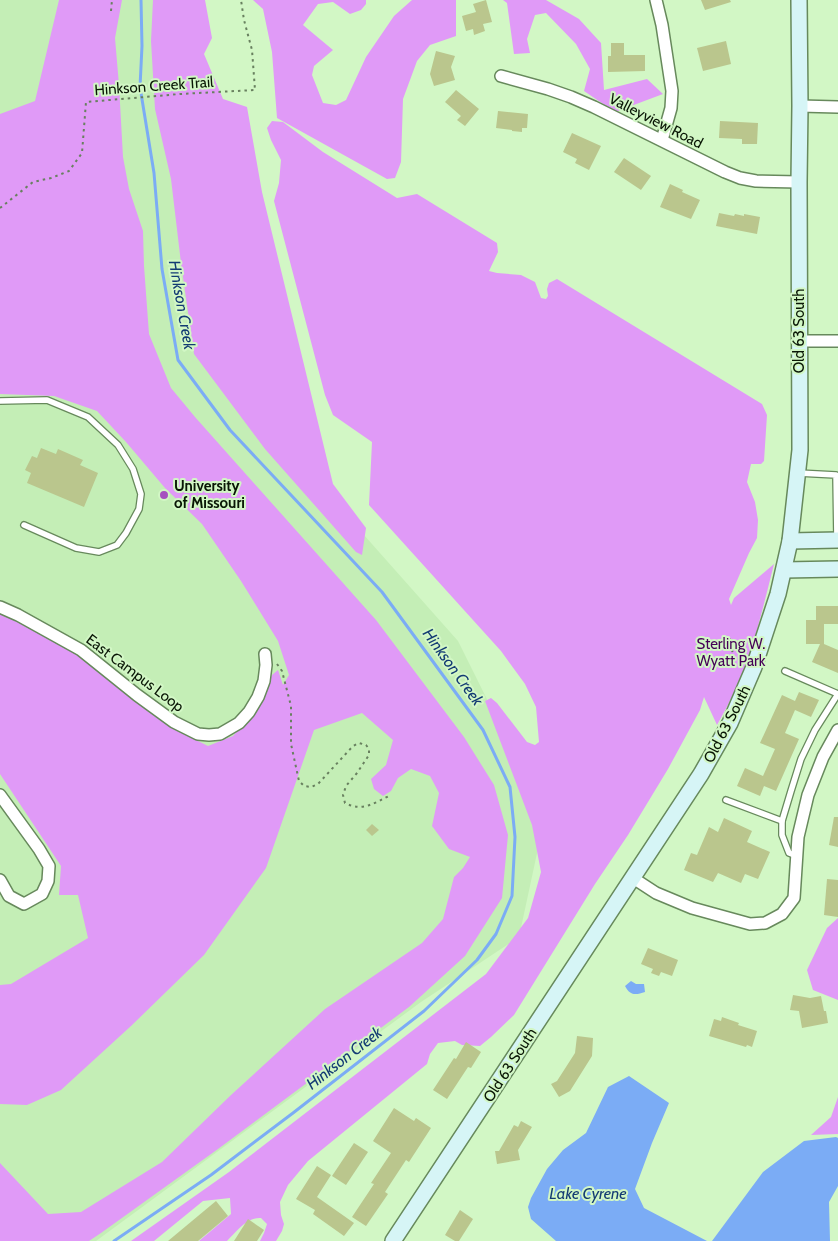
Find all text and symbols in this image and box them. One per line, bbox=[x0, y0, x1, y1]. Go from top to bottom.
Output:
street label: Hinkson Creek Trail bbox=[94, 73, 215, 99]
street label: Valleyview Road bbox=[606, 90, 706, 152]
water label: Hinkson Creek bbox=[165, 259, 199, 352]
street label: Old 63 South bbox=[790, 289, 808, 373]
place label: University of Missouri bbox=[174, 477, 245, 512]
marker: University of Missouri bbox=[158, 489, 170, 501]
water label: Hinkson Creek bbox=[419, 625, 488, 710]
street label: East Campus Loop bbox=[83, 630, 187, 716]
park label: Sterling W. Wyatt Park bbox=[696, 635, 766, 670]
street label: Old 63 South bbox=[700, 682, 754, 766]
water label: Hinkson Creek bbox=[302, 1022, 386, 1093]
street label: Old 63 South bbox=[479, 1025, 541, 1105]
water label: Lake Cyrene bbox=[549, 1184, 627, 1203]

